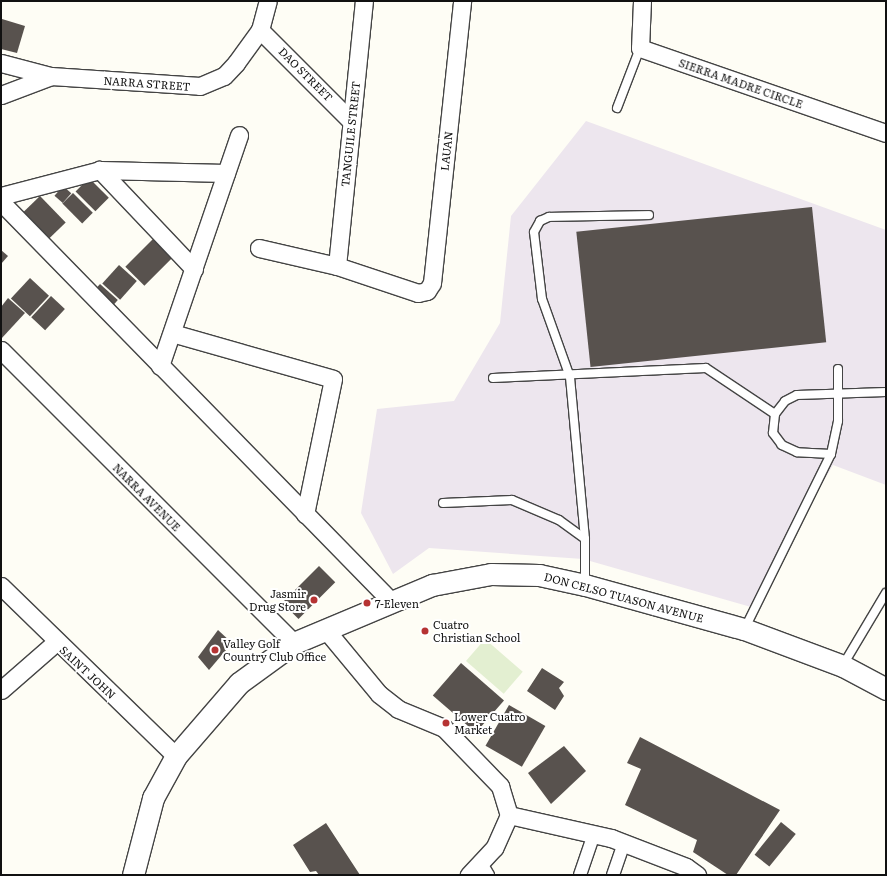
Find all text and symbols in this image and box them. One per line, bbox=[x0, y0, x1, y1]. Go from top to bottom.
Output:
street label: DAO STREET bbox=[276, 44, 336, 104]
street label: SIERRA MADRE CIRCLE bbox=[677, 56, 805, 110]
street label: NARRA STREET bbox=[103, 73, 191, 93]
street label: TANGUILE STREET bbox=[338, 80, 362, 188]
street label: LAUAN bbox=[437, 131, 455, 171]
street label: NARRA AVENUE bbox=[110, 460, 184, 534]
street label: DON CELSO TUASON AVENUE bbox=[543, 569, 705, 625]
place label: Jasmir Drug Store bbox=[249, 587, 306, 613]
marker: Jasmir Drug Store bbox=[309, 595, 319, 605]
place label: 7-Eleven bbox=[375, 596, 419, 610]
marker: 7-Eleven bbox=[362, 598, 372, 608]
place label: Cuatro Christian School bbox=[433, 618, 521, 644]
marker: Cuatro Christian School bbox=[420, 626, 430, 636]
place label: Valley Golf Country Club Office bbox=[223, 637, 326, 663]
street label: SAINT JOHN bbox=[57, 643, 119, 701]
marker: Valley Golf Country Club Office bbox=[210, 645, 220, 655]
place label: Lower Cuatro Market bbox=[454, 710, 525, 736]
marker: Lower Cuatro Market bbox=[441, 718, 451, 728]

